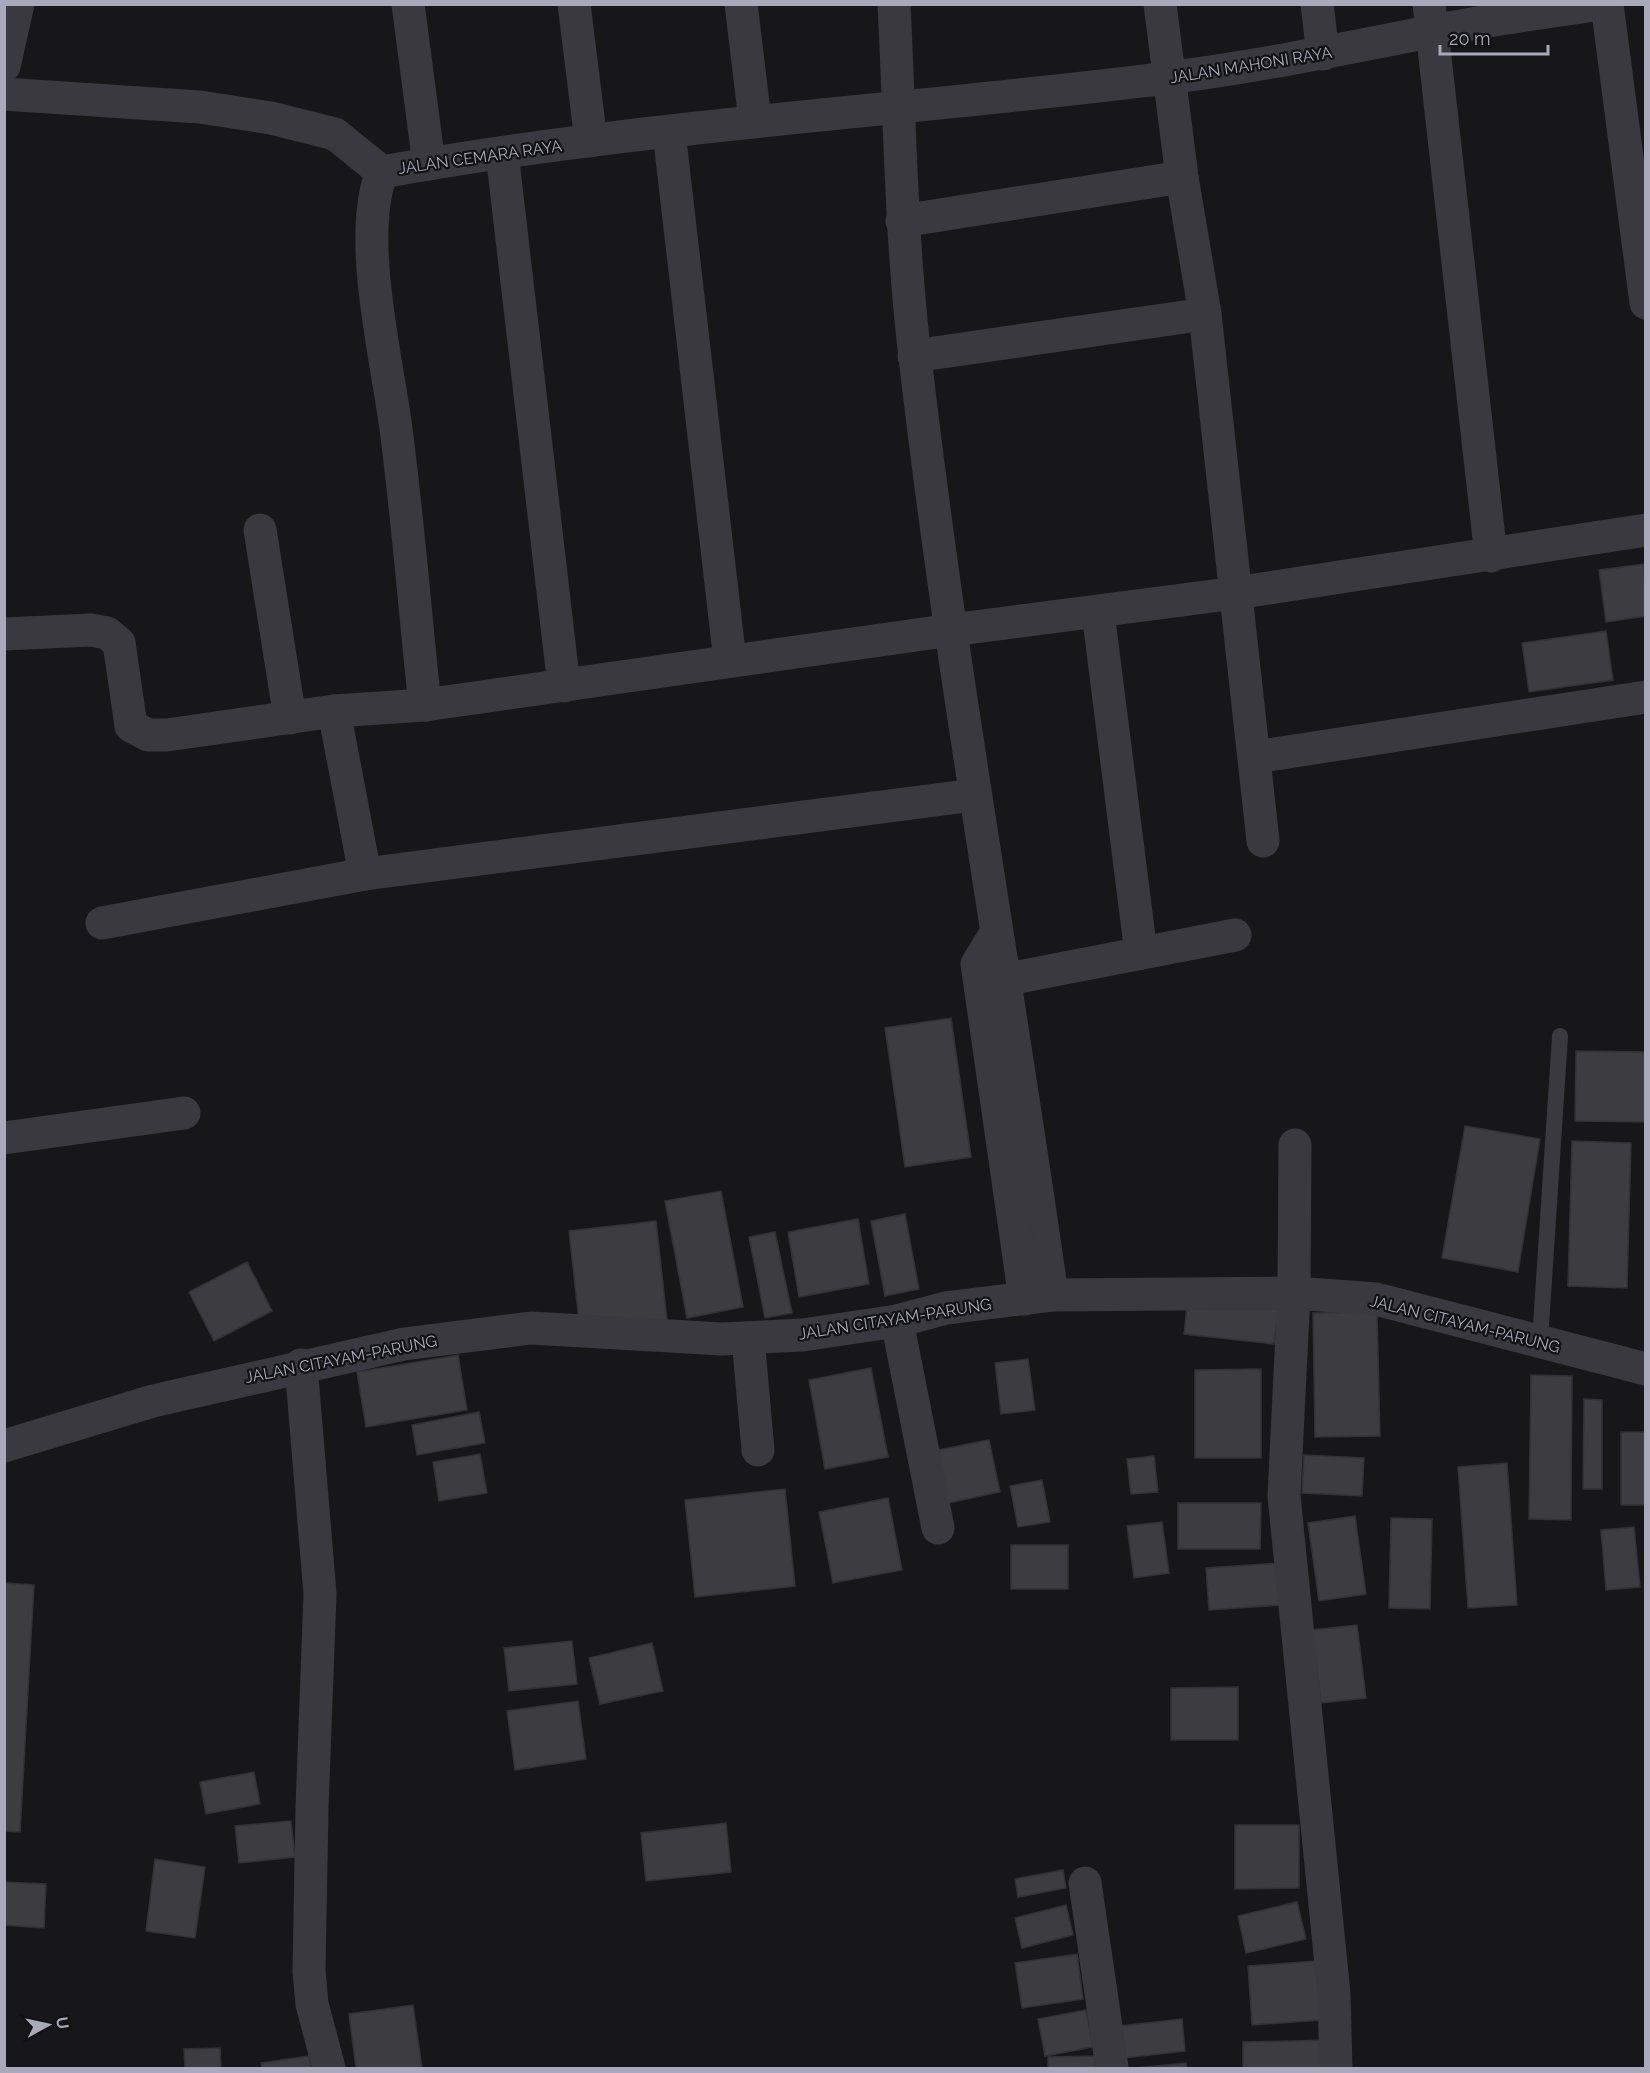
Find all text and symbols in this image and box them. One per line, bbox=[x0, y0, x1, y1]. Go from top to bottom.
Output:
scale bar bbox=[1440, 18, 1548, 56]
text: 20 m bbox=[1449, 28, 1491, 49]
street label: JALAN MAHONI RAYA bbox=[1169, 43, 1334, 87]
street label: JALAN CEMARA RAYA bbox=[397, 136, 563, 178]
street label: JALAN CITAYAM-PARUNG bbox=[1368, 1291, 1562, 1357]
street label: JALAN CITAYAM-PARUNG bbox=[797, 1294, 993, 1344]
street label: JALAN CITAYAM-PARUNG bbox=[243, 1331, 439, 1387]
north arrow bbox=[18, 1995, 78, 2055]
text: U bbox=[52, 2016, 73, 2030]

